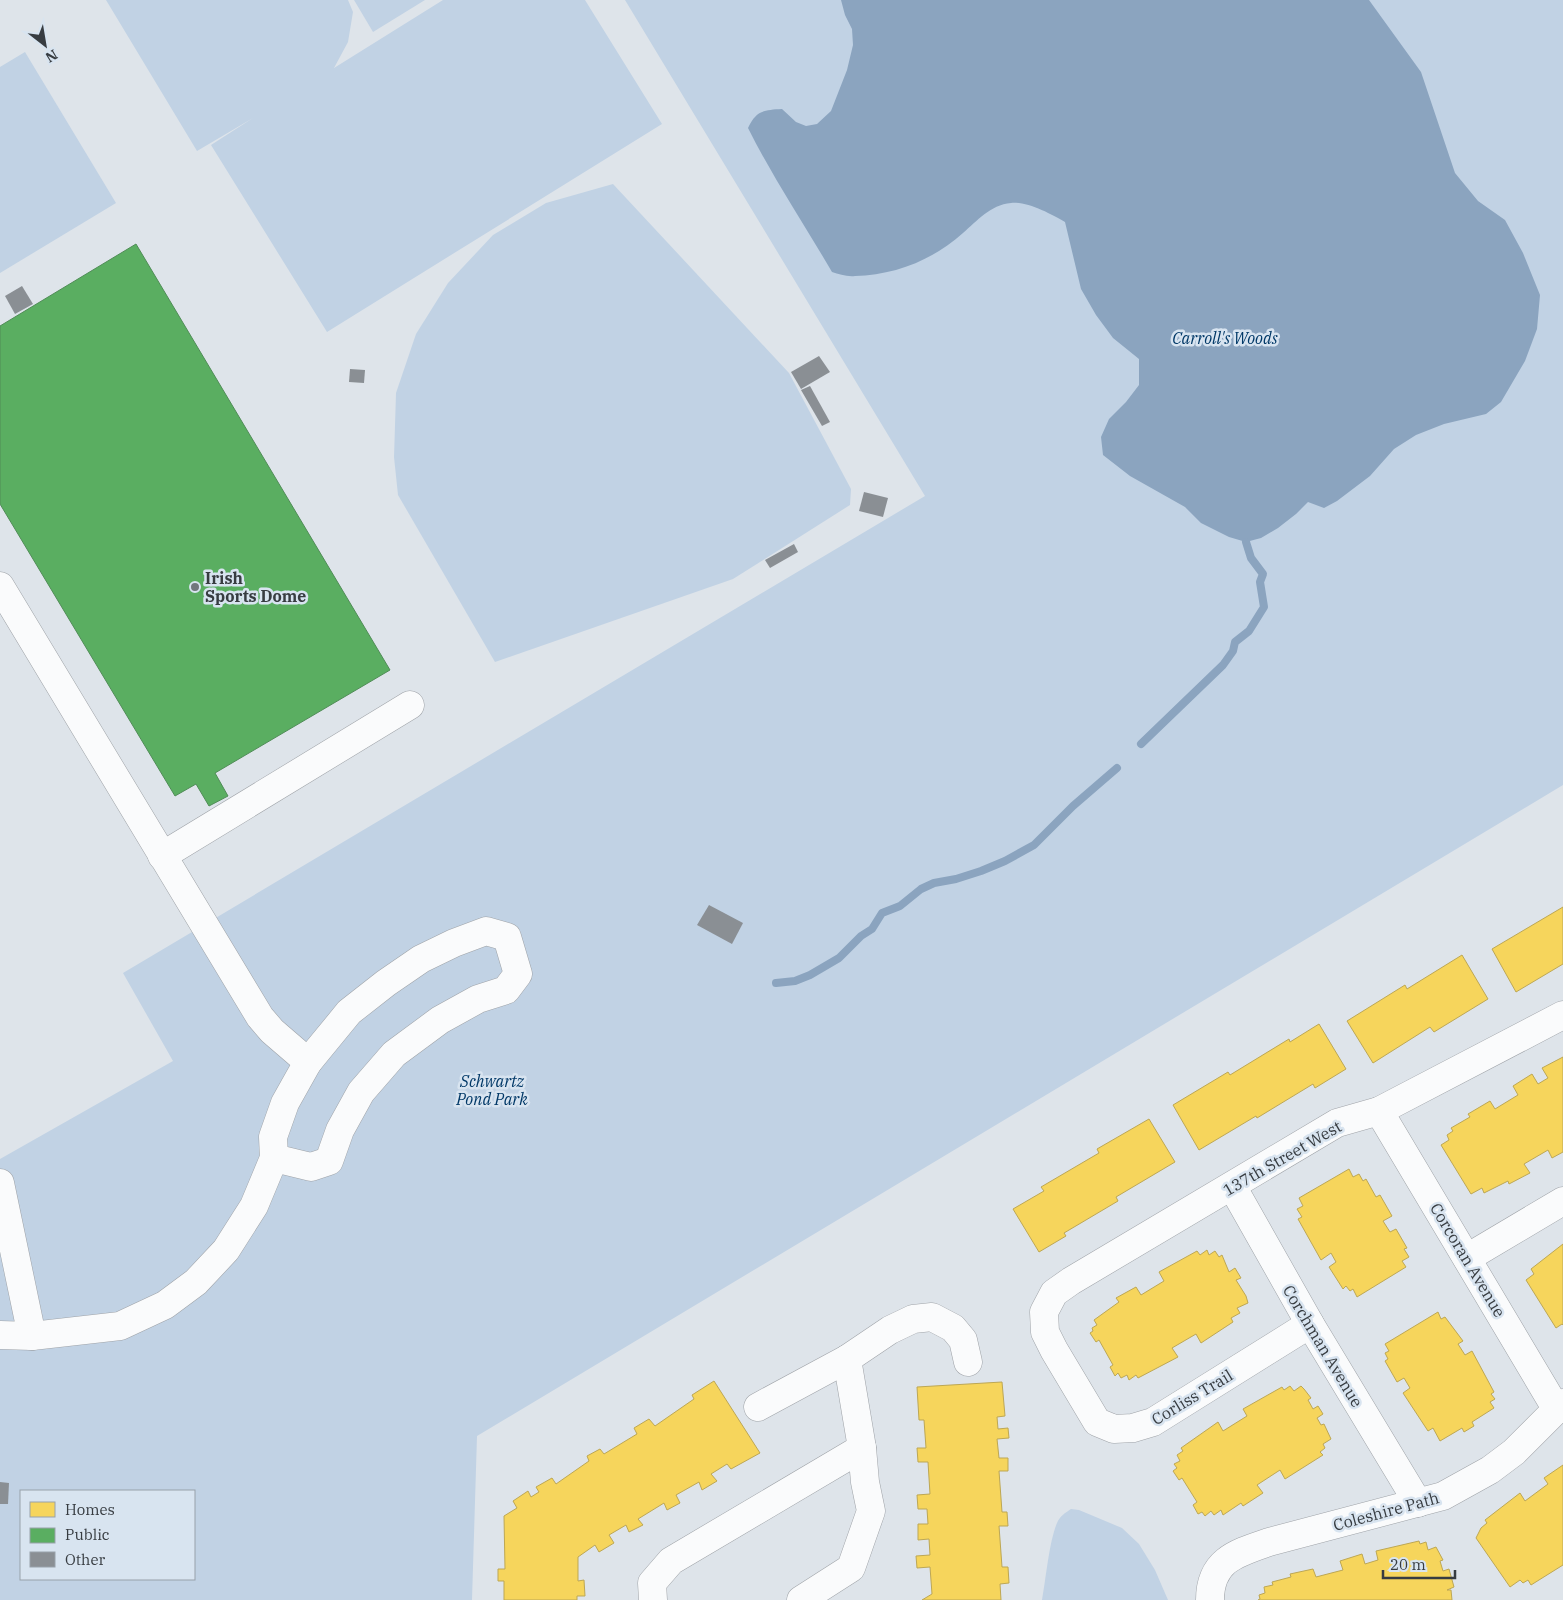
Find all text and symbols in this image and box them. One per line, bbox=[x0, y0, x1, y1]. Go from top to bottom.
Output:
north arrow bbox=[20, 20, 70, 70]
text: N bbox=[42, 46, 61, 67]
park label: Carroll's Woods bbox=[1172, 328, 1278, 348]
place label: Irish Sports Dome bbox=[205, 568, 306, 606]
marker: Irish Sports Dome bbox=[189, 581, 201, 593]
park label: Schwartz Pond Park bbox=[455, 1071, 528, 1109]
street label: 137th Street West bbox=[1219, 1116, 1345, 1200]
street label: Corcoran Avenue bbox=[1426, 1199, 1510, 1321]
street label: Corchman Avenue bbox=[1279, 1281, 1367, 1411]
street label: Corliss Trail bbox=[1148, 1365, 1236, 1429]
street label: Coleshire Path bbox=[1331, 1487, 1441, 1535]
legend bbox=[20, 1490, 195, 1580]
text: Homes bbox=[65, 1500, 115, 1519]
text: Public bbox=[65, 1525, 110, 1544]
scale bar bbox=[1383, 1548, 1456, 1580]
text: Other bbox=[65, 1550, 105, 1569]
text: 20 m bbox=[1390, 1555, 1426, 1574]

